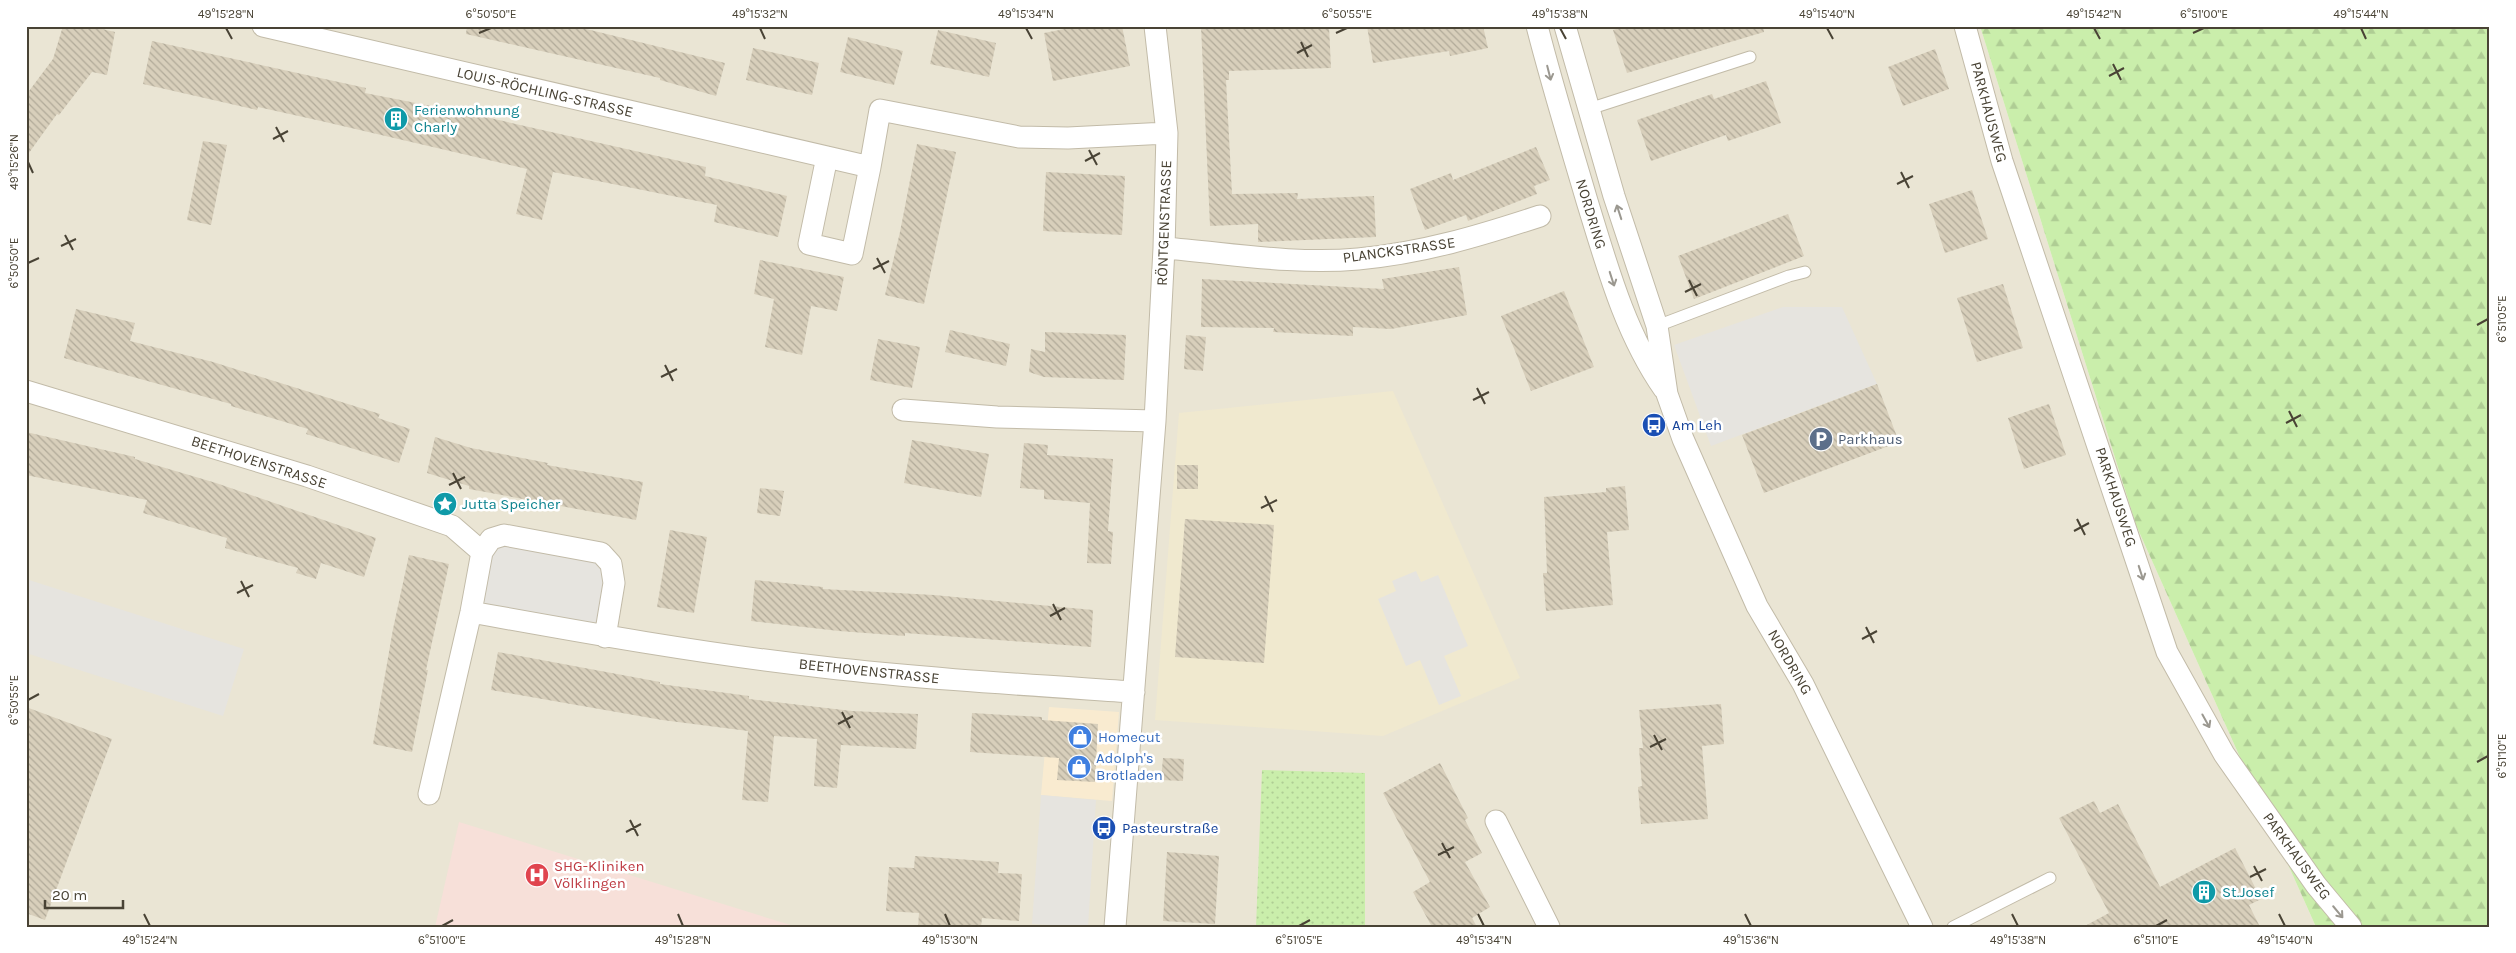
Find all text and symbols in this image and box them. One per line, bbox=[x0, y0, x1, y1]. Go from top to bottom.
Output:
text: 49°15'28"N bbox=[198, 7, 254, 21]
text: 6°50'50"E bbox=[466, 7, 516, 21]
text: 49°15'32"N bbox=[732, 7, 788, 21]
text: 49°15'34"N bbox=[998, 7, 1054, 21]
text: 6°50'55"E bbox=[1322, 7, 1372, 21]
text: 49°15'38"N bbox=[1532, 7, 1588, 21]
text: 49°15'40"N bbox=[1799, 7, 1855, 21]
text: 49°15'42"N bbox=[2066, 7, 2122, 21]
text: 6°51'00"E bbox=[2180, 7, 2228, 21]
text: 49°15'44"N bbox=[2333, 7, 2389, 21]
street label: PARKHAUSWEG bbox=[1967, 60, 2011, 164]
street label: LOUIS-RÖCHLING-STRASSE bbox=[455, 63, 635, 121]
one-way arrow bbox=[1545, 65, 1554, 81]
place label: Ferienwohnung Charly bbox=[414, 101, 520, 136]
building icon: Ferienwohnung Charly bbox=[383, 106, 409, 132]
text: 49°15'26"N bbox=[7, 134, 21, 190]
street label: RÖNTGENSTRASSE bbox=[1153, 160, 1175, 286]
street label: NORDRING bbox=[1572, 177, 1610, 251]
one-way arrow bbox=[1614, 204, 1623, 220]
street label: PLANCKSTRASSE bbox=[1342, 233, 1456, 267]
text: 6°50'50"E bbox=[7, 238, 21, 288]
one-way arrow bbox=[1608, 271, 1617, 286]
text: 6°51'05"E bbox=[2495, 295, 2509, 343]
bus stop icon: Am Leh bbox=[1641, 412, 1667, 438]
place label: Am Leh bbox=[1672, 416, 1722, 434]
parking icon: Parkhaus bbox=[1808, 426, 1834, 452]
place label: Parkhaus bbox=[1838, 430, 1903, 448]
street label: BEETHOVENSTRASSE bbox=[189, 432, 329, 492]
street label: PARKHAUSWEG bbox=[2091, 445, 2141, 549]
place icon: Jutta Speicher bbox=[432, 491, 458, 517]
place label: Jutta Speicher bbox=[462, 495, 561, 513]
one-way arrow bbox=[2137, 564, 2147, 580]
street label: NORDRING bbox=[1764, 626, 1816, 698]
street label: BEETHOVENSTRASSE bbox=[798, 655, 940, 687]
text: 6°50'55"E bbox=[7, 675, 21, 725]
one-way arrow bbox=[2202, 713, 2211, 728]
shop icon: Homecut bbox=[1067, 724, 1093, 750]
place label: Homecut bbox=[1098, 728, 1161, 746]
text: 6°51'10"E bbox=[2495, 734, 2509, 778]
place label: Adolph's Brotladen bbox=[1096, 749, 1163, 784]
shop icon: Adolph's Brotladen bbox=[1066, 754, 1092, 780]
street label: PARKHAUSWEG bbox=[2259, 809, 2335, 903]
bus stop icon: Pasteurstraße bbox=[1091, 815, 1117, 841]
place label: Pasteurstraße bbox=[1122, 819, 1218, 837]
place label: SHG-Kliniken Völklingen bbox=[554, 857, 645, 892]
hospital icon: SHG-Kliniken Völklingen bbox=[524, 862, 550, 888]
scale bar bbox=[45, 878, 122, 910]
building icon: St.Josef bbox=[2191, 879, 2217, 905]
place label: St.Josef bbox=[2222, 883, 2275, 901]
text: 20 m bbox=[52, 886, 87, 904]
one-way arrow bbox=[2333, 905, 2344, 918]
text: 49°15'24"N bbox=[122, 933, 178, 947]
text: 6°51'00"E bbox=[418, 933, 466, 947]
text: 49°15'28"N bbox=[655, 933, 711, 947]
text: 49°15'30"N bbox=[922, 933, 978, 947]
text: 6°51'05"E bbox=[1275, 933, 1323, 947]
text: 49°15'34"N bbox=[1456, 933, 1512, 947]
text: 49°15'36"N bbox=[1723, 933, 1779, 947]
text: 49°15'38"N bbox=[1990, 933, 2046, 947]
text: 6°51'10"E bbox=[2134, 933, 2178, 947]
text: 49°15'40"N bbox=[2257, 933, 2313, 947]

